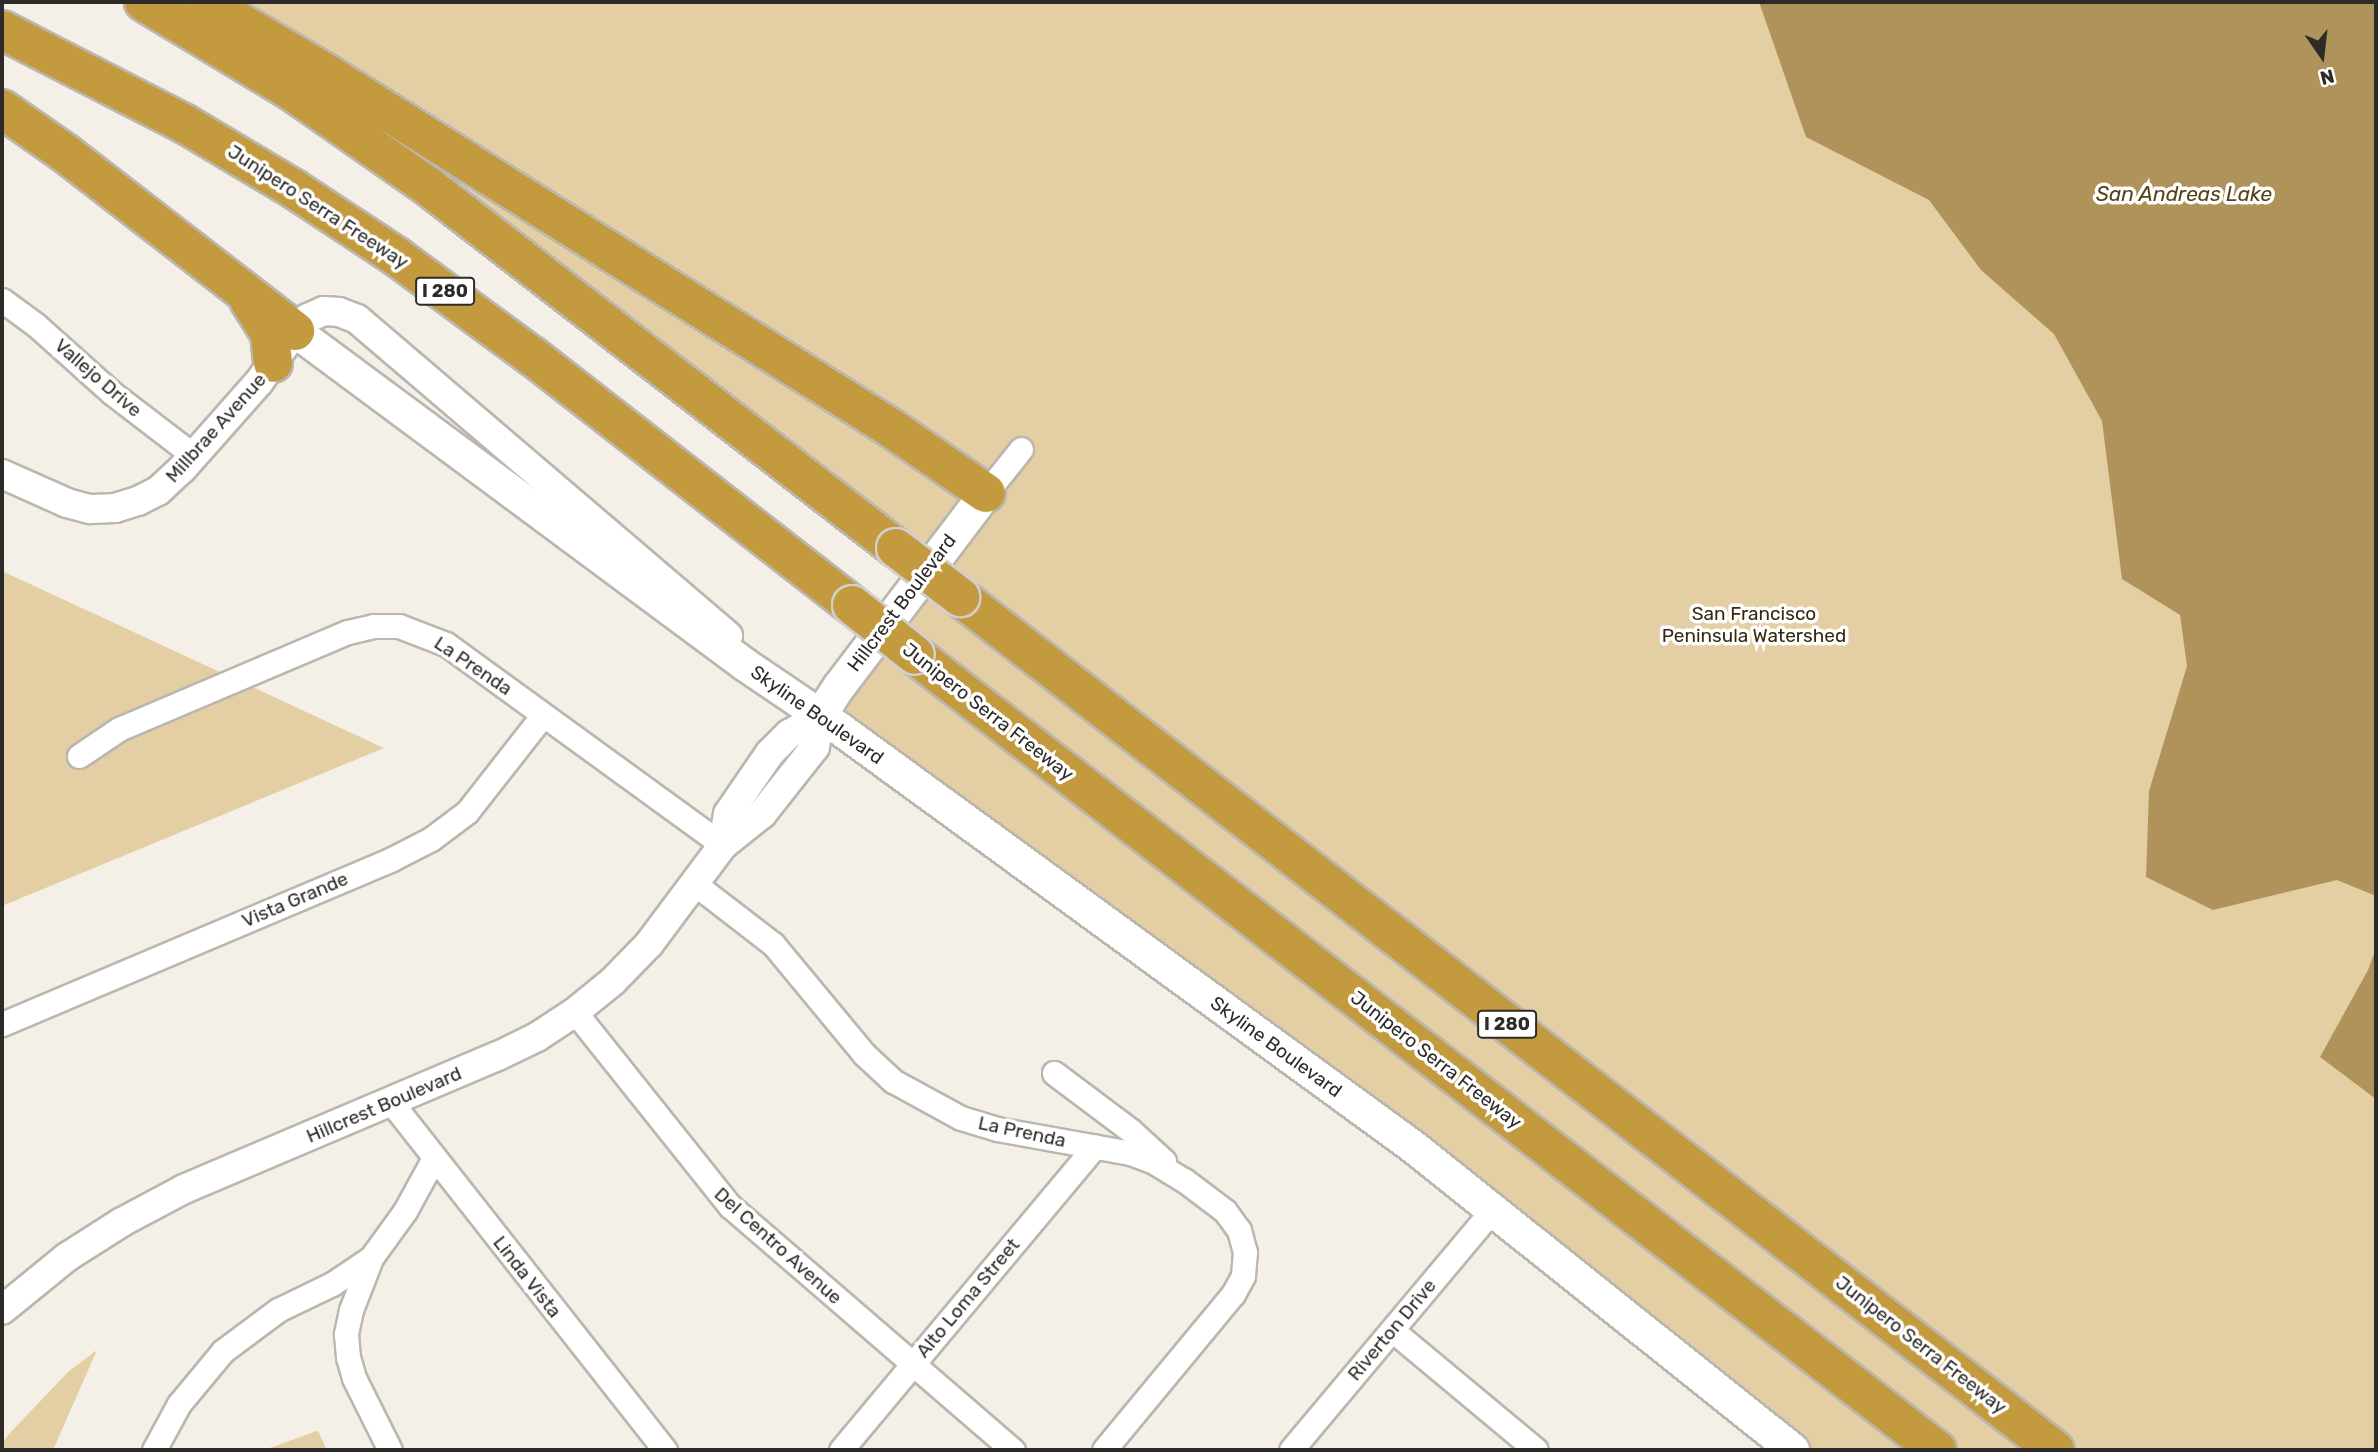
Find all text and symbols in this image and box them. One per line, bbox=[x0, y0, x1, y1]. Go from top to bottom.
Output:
north arrow bbox=[2287, 21, 2357, 91]
text: N bbox=[2318, 64, 2337, 90]
street label: Junipero Serra Freeway bbox=[223, 140, 413, 274]
water label: San Andreas Lake bbox=[2096, 181, 2272, 207]
road number: I 280 bbox=[414, 276, 476, 306]
street label: Vallejo Drive bbox=[50, 334, 146, 422]
street label: Millbrae Avenue bbox=[161, 368, 271, 488]
street label: Hillcrest Boulevard bbox=[843, 530, 961, 676]
park label: San Francisco Peninsula Watershed bbox=[1662, 603, 1846, 647]
street label: La Prenda bbox=[430, 632, 516, 700]
street label: Junipero Serra Freeway bbox=[898, 638, 1078, 786]
street label: Skyline Boulevard bbox=[746, 661, 888, 769]
street label: Vista Grande bbox=[238, 867, 352, 933]
street label: Junipero Serra Freeway bbox=[1346, 986, 1526, 1134]
street label: Skyline Boulevard bbox=[1206, 992, 1346, 1102]
road number: I 280 bbox=[1476, 1009, 1538, 1038]
street label: Hillcrest Boulevard bbox=[303, 1062, 465, 1148]
street label: La Prenda bbox=[976, 1112, 1068, 1152]
street label: Del Centro Avenue bbox=[709, 1183, 847, 1309]
street label: Linda Vista bbox=[488, 1231, 566, 1323]
street label: Alto Loma Street bbox=[911, 1234, 1025, 1362]
street label: Junipero Serra Freeway bbox=[1831, 1271, 2011, 1419]
street label: Riverton Drive bbox=[1343, 1275, 1441, 1385]

